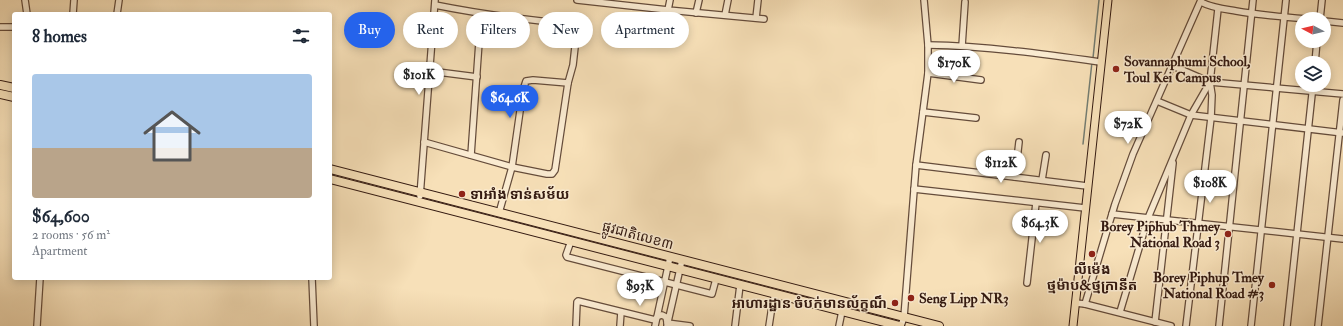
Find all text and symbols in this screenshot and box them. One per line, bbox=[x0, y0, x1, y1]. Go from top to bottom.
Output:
chip: Buy bbox=[344, 12, 395, 48]
chip: Rent bbox=[403, 12, 458, 48]
chip: Filters bbox=[466, 12, 530, 48]
chip: New bbox=[538, 12, 593, 48]
chip: Apartment bbox=[601, 12, 689, 48]
north arrow bbox=[1295, 12, 1331, 48]
map controls bbox=[1295, 12, 1331, 92]
icon: filters bbox=[290, 25, 312, 47]
text: 8 homes bbox=[32, 26, 87, 47]
pin: $170K bbox=[926, 50, 982, 84]
place label: Sovannaphumi School, Toul Kei Campus bbox=[1123, 53, 1251, 87]
text: $170K bbox=[937, 55, 971, 71]
button: layers bbox=[1295, 56, 1331, 92]
pin: $101K bbox=[391, 62, 447, 96]
marker: Sovannaphumi School, Toul Kei Campus bbox=[1111, 64, 1121, 74]
text: $101K bbox=[403, 67, 435, 83]
pin: $64.6K bbox=[477, 85, 543, 119]
text: $64.6K bbox=[490, 90, 530, 106]
icon: home bbox=[136, 100, 208, 172]
pin: $72K bbox=[1104, 111, 1152, 145]
text: $72K bbox=[1113, 116, 1143, 132]
pin: $112K bbox=[973, 150, 1029, 184]
text: $112K bbox=[985, 155, 1017, 171]
pin: $108K bbox=[1182, 170, 1238, 204]
text: $108K bbox=[1193, 175, 1227, 191]
place label: ទាអាំង ទាន់សម័យ bbox=[470, 186, 570, 203]
marker: ទាអាំង ទាន់សម័យ bbox=[457, 189, 467, 199]
text: $64,600 bbox=[32, 206, 90, 227]
pin: $64.3K bbox=[1007, 210, 1073, 244]
text: $64.3K bbox=[1021, 215, 1059, 231]
street label: ផ្លូវជាតិលេខ៣ bbox=[599, 218, 675, 256]
place label: Borey Piphub Thmey National Road 3 bbox=[1100, 218, 1221, 251]
text: 2 rooms · 56 m² bbox=[32, 227, 110, 243]
marker: Borey Piphub Thmey National Road 3 bbox=[1223, 229, 1233, 239]
text: Apartment bbox=[32, 243, 88, 259]
marker: លីម៉េង ថ្មម៉ាប&ថ្មក្រានីត bbox=[1087, 249, 1097, 259]
place label: លីម៉េង ថ្មម៉ាប&ថ្មក្រានីត bbox=[1047, 261, 1137, 294]
place label: Borey Piphup Tmey National Road #3 bbox=[1153, 269, 1265, 302]
pin: $93K bbox=[616, 273, 664, 307]
text: $93K bbox=[626, 278, 654, 294]
marker: Borey Piphup Tmey National Road #3 bbox=[1267, 280, 1277, 290]
place label: Seng Lipp NR3 bbox=[919, 290, 1009, 308]
marker: Seng Lipp NR3 bbox=[906, 293, 916, 303]
place label: អាហារដ្ឋាន ចំបក់មានល័ក្ខណ៏ bbox=[731, 295, 887, 312]
marker: អាហារដ្ឋាន ចំបក់មានល័ក្ខណ៏ bbox=[890, 298, 900, 308]

